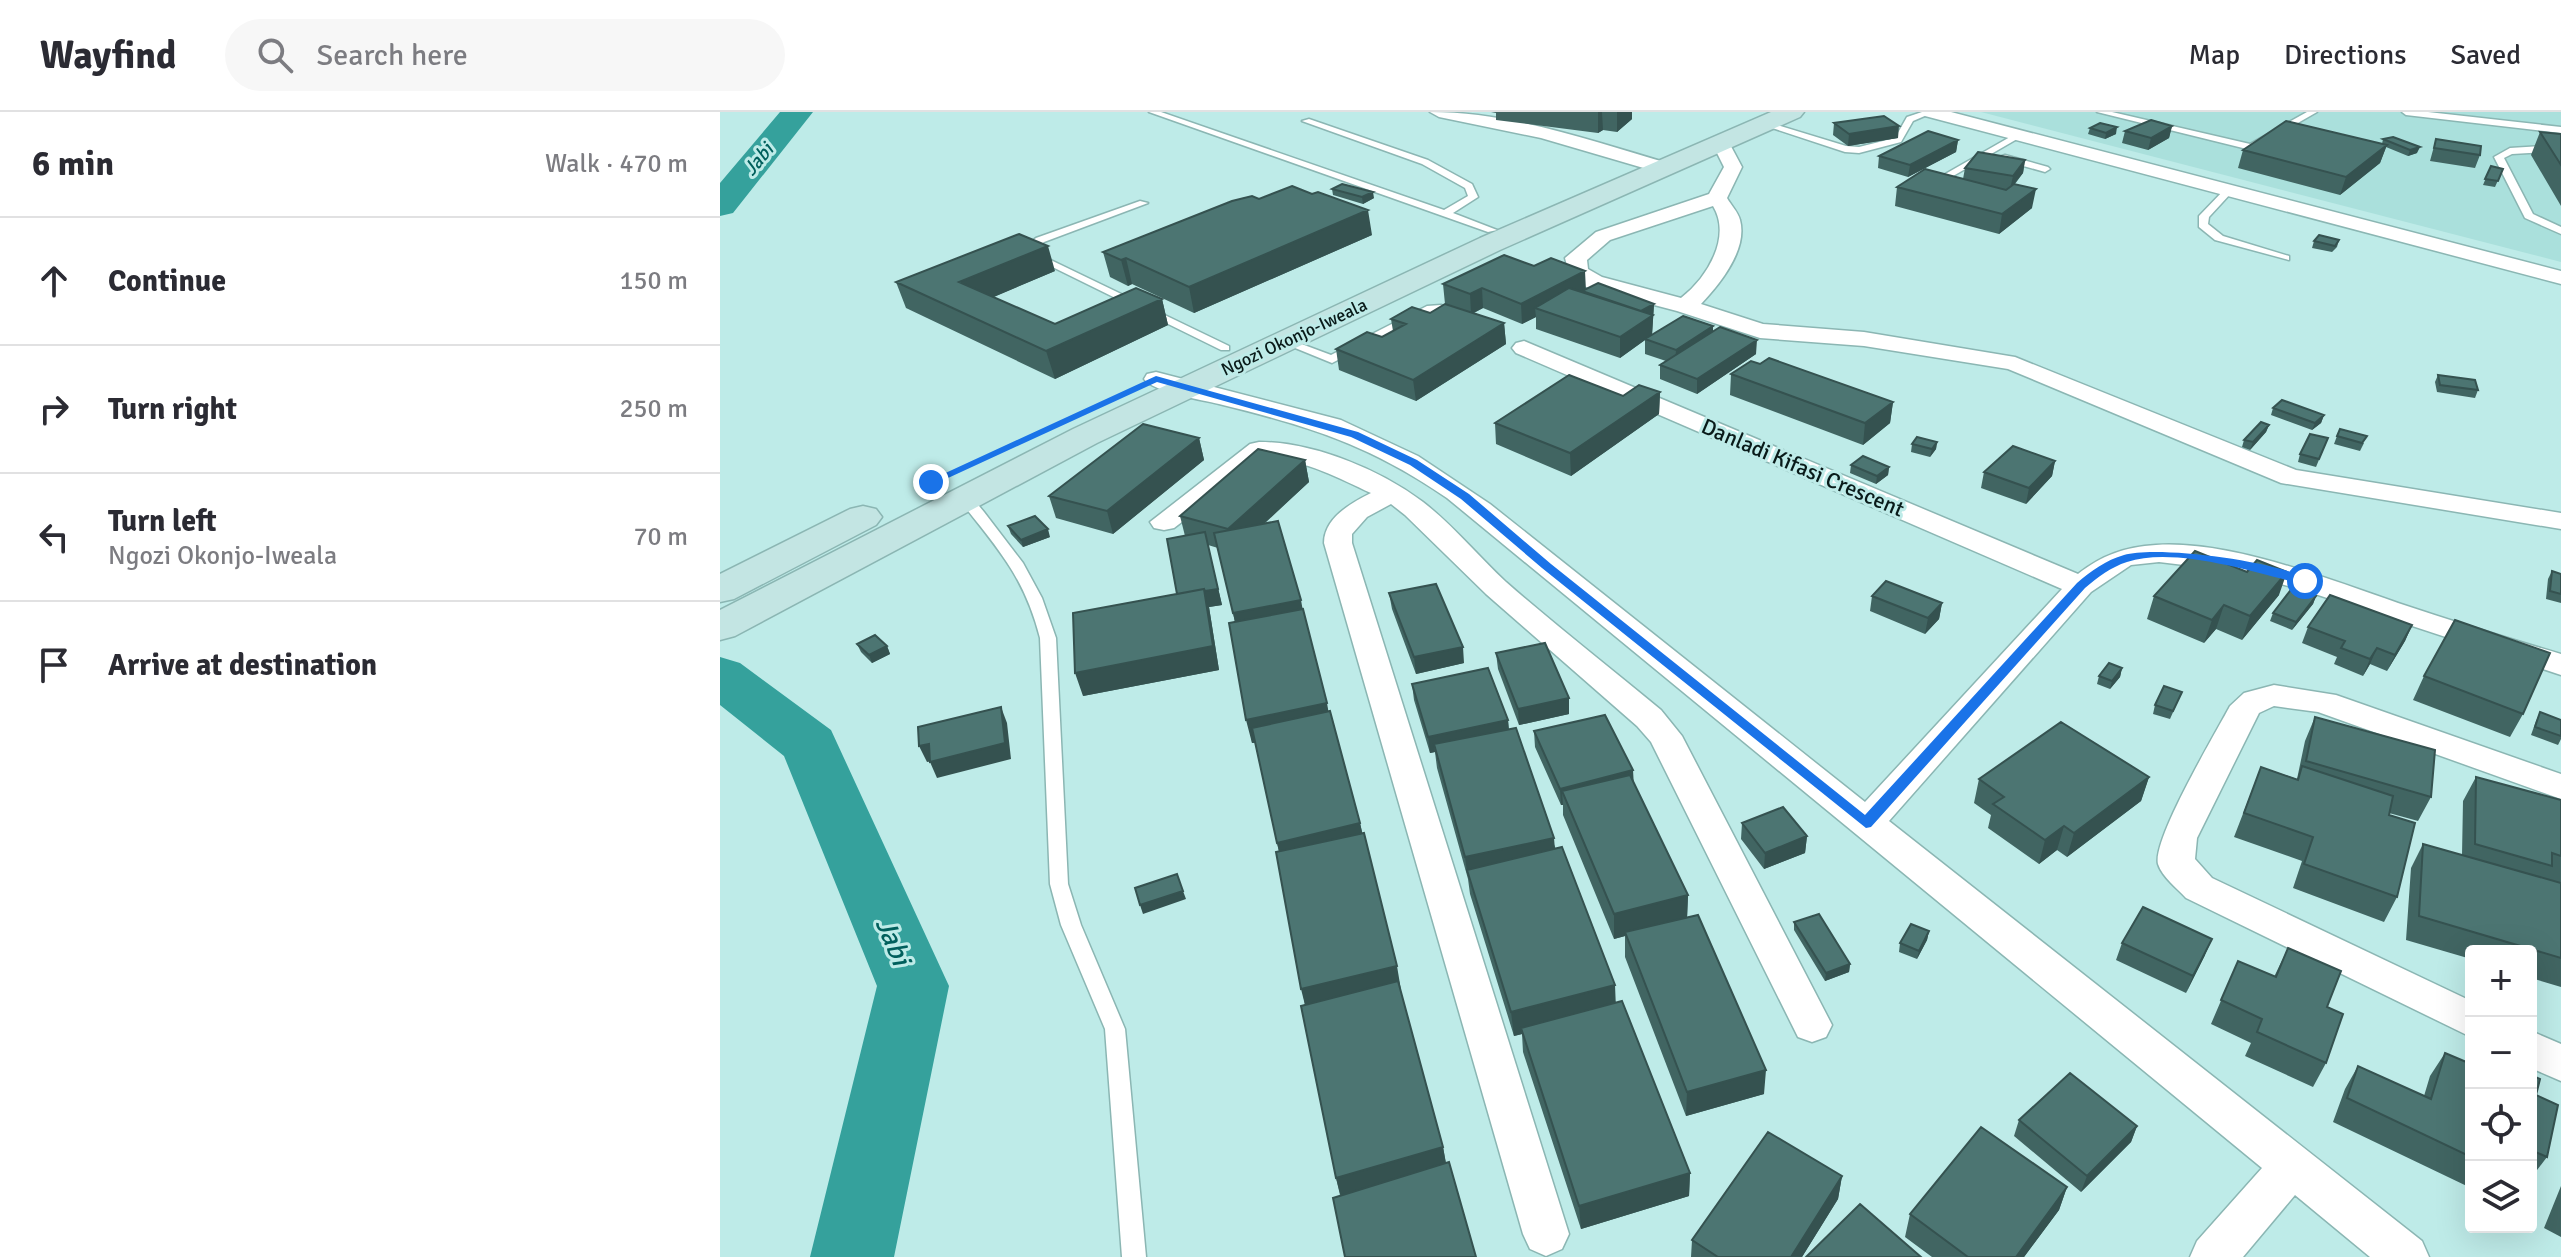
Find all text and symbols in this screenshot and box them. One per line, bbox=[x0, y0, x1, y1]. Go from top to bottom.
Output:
search box bbox=[225, 19, 785, 91]
text: Wayfind bbox=[40, 32, 177, 79]
icon: search bbox=[253, 33, 297, 77]
text: Search here bbox=[317, 37, 468, 74]
text: Map bbox=[2188, 38, 2240, 72]
text: Directions bbox=[2284, 38, 2406, 72]
text: Saved bbox=[2450, 38, 2521, 72]
water label: Jabi bbox=[738, 137, 780, 181]
text: 6 min bbox=[32, 143, 114, 185]
text: Walk · 470 m bbox=[545, 148, 688, 180]
icon: ahead bbox=[32, 259, 76, 303]
text: Continue bbox=[108, 263, 226, 300]
text: 150 m bbox=[619, 265, 688, 297]
street label: Ngozi Okonjo-Iweala bbox=[1217, 294, 1371, 380]
icon: right bbox=[32, 387, 76, 431]
text: Turn right bbox=[108, 391, 237, 428]
text: 250 m bbox=[619, 393, 688, 425]
street label: Danladi Kifasi Crescent bbox=[1697, 413, 1909, 523]
route end bbox=[913, 464, 949, 500]
text: Turn left bbox=[108, 503, 217, 540]
icon: left bbox=[32, 515, 76, 559]
text: 70 m bbox=[633, 521, 688, 553]
text: Ngozi Okonjo-Iweala bbox=[108, 540, 337, 572]
route start bbox=[2287, 563, 2323, 599]
icon: arrive bbox=[32, 643, 76, 687]
text: Arrive at destination bbox=[108, 647, 377, 684]
water label: Jabi bbox=[868, 912, 919, 973]
map controls bbox=[2465, 945, 2537, 1233]
button: + bbox=[2465, 945, 2537, 1017]
button: − bbox=[2465, 1017, 2537, 1089]
button: locate bbox=[2465, 1089, 2537, 1161]
button: layers bbox=[2465, 1161, 2537, 1233]

